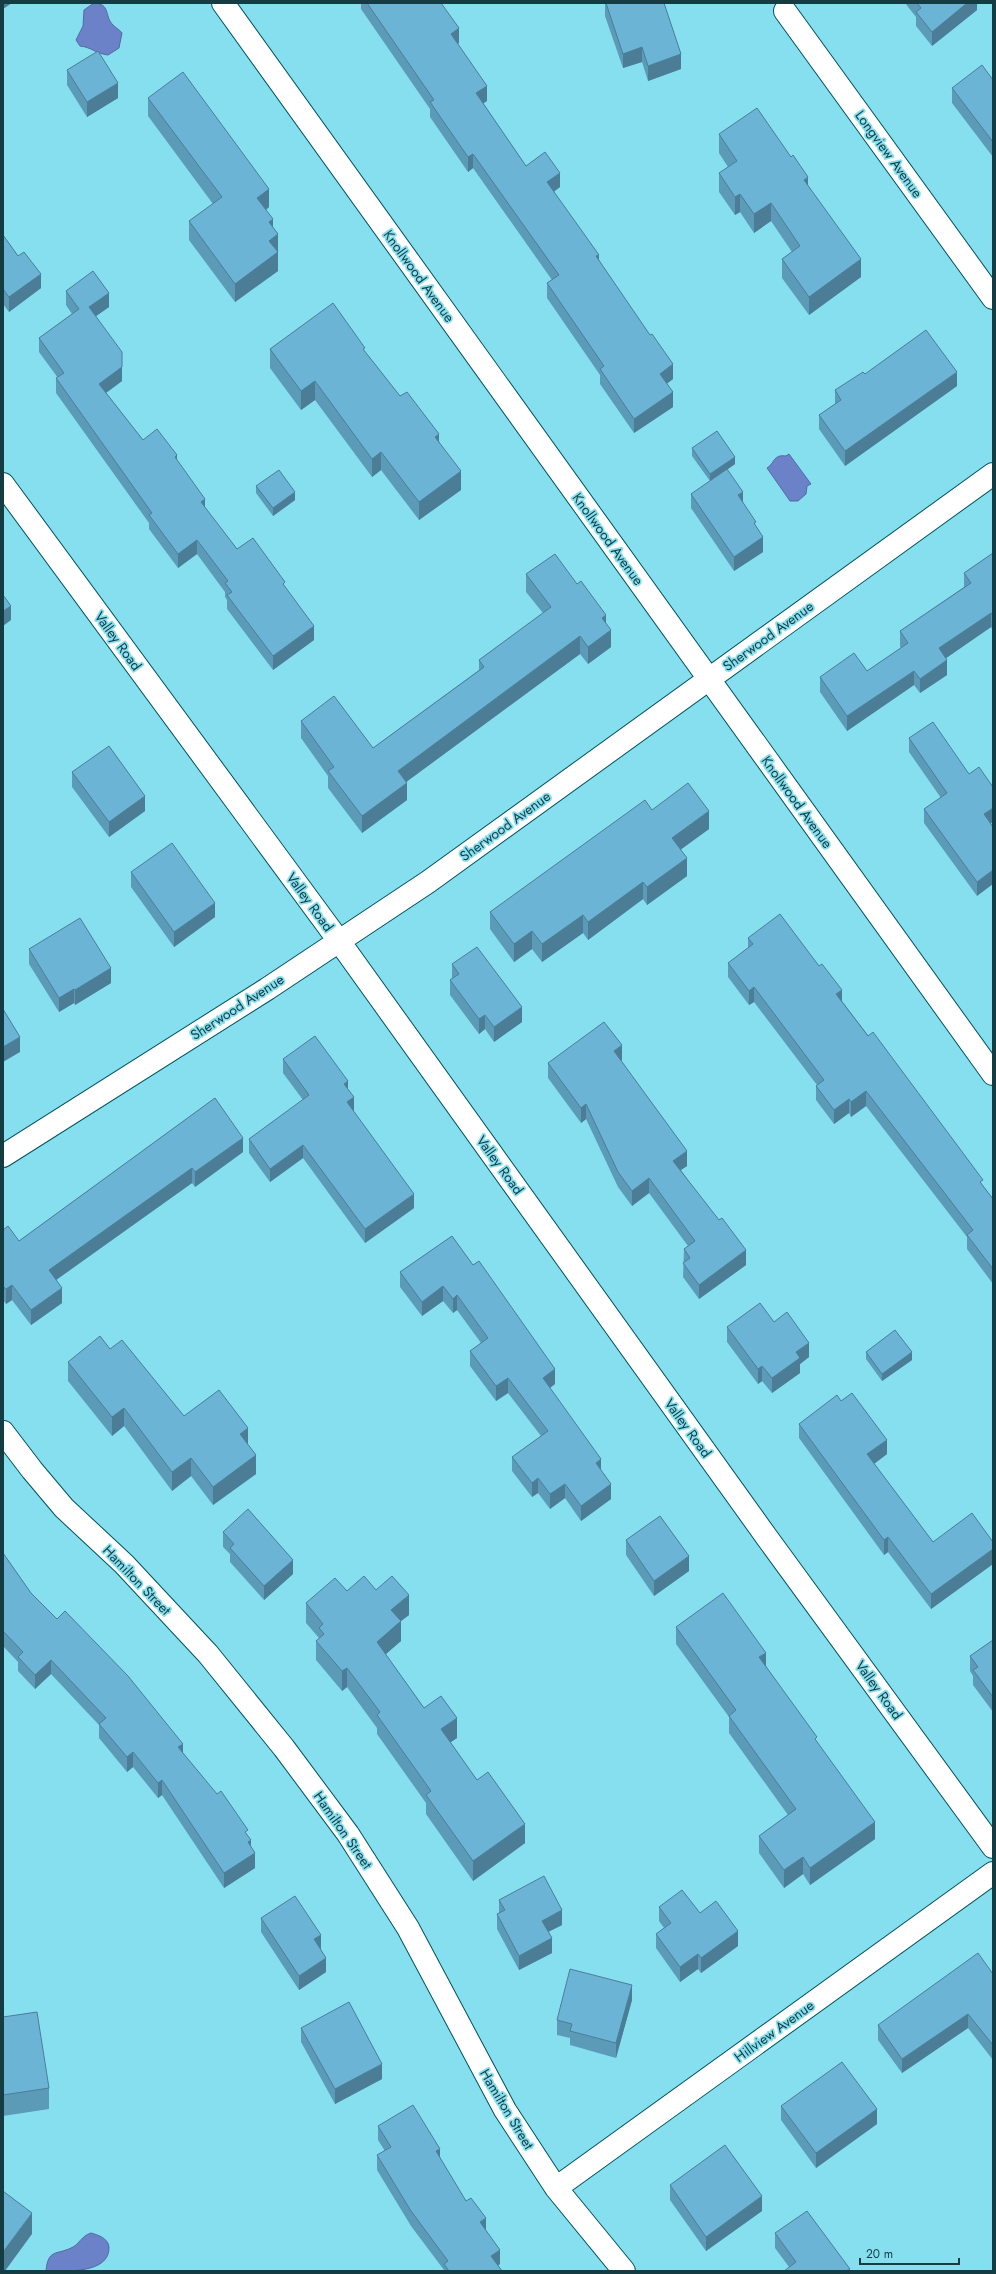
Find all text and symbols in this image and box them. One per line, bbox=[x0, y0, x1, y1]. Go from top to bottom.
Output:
street label: Longview Avenue bbox=[851, 106, 927, 202]
street label: Knollwood Avenue bbox=[379, 226, 459, 326]
street label: Knollwood Avenue bbox=[568, 489, 648, 589]
street label: Sherwood Avenue bbox=[718, 596, 818, 676]
street label: Valley Road bbox=[90, 607, 146, 675]
street label: Knollwood Avenue bbox=[757, 752, 837, 852]
street label: Sherwood Avenue bbox=[455, 786, 555, 866]
street label: Valley Road bbox=[282, 868, 338, 936]
street label: Sherwood Avenue bbox=[186, 969, 288, 1045]
street label: Valley Road bbox=[472, 1131, 528, 1199]
street label: Valley Road bbox=[660, 1394, 716, 1462]
street label: Hamilton Street bbox=[98, 1541, 176, 1620]
street label: Valley Road bbox=[851, 1656, 907, 1724]
street label: Hamilton Street bbox=[309, 1787, 378, 1873]
street label: Hillview Avenue bbox=[730, 1995, 818, 2067]
street label: Hamilton Street bbox=[475, 2065, 539, 2153]
scale bar bbox=[860, 2240, 959, 2266]
text: 20 m bbox=[866, 2245, 893, 2263]

